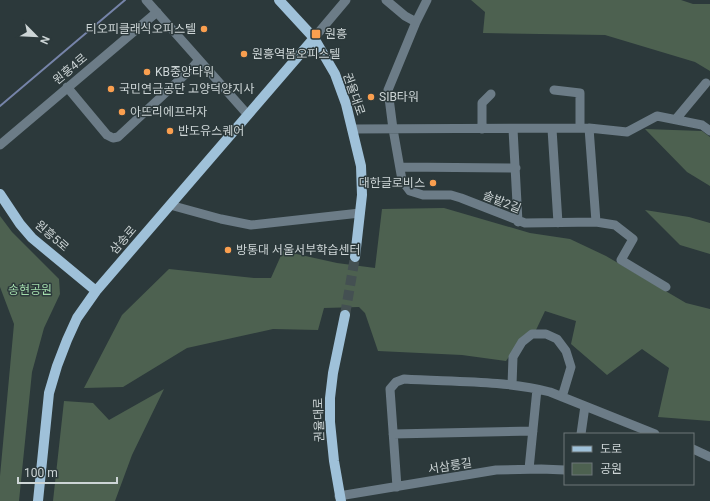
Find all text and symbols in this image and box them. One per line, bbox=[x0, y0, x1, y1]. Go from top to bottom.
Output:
north arrow bbox=[16, 16, 56, 56]
place label: 티오피클래식오피스텔 bbox=[86, 22, 196, 36]
marker: 티오피클래식오피스텔 bbox=[199, 24, 209, 34]
place label: 원흥 bbox=[325, 27, 347, 41]
marker: 원흥 bbox=[310, 28, 322, 40]
text: N bbox=[37, 34, 52, 46]
place label: 원흥역봄오피스텔 bbox=[252, 47, 340, 61]
marker: 원흥역봄오피스텔 bbox=[239, 49, 249, 59]
street label: 원흥4로 bbox=[50, 51, 90, 87]
place label: KB중앙타워 bbox=[155, 65, 214, 79]
marker: KB중앙타워 bbox=[142, 67, 152, 77]
street label: 권율대로 bbox=[340, 71, 368, 117]
place label: 국민연금공단 고양덕양지사 bbox=[119, 82, 254, 96]
marker: 국민연금공단 고양덕양지사 bbox=[106, 84, 116, 94]
place label: SIB타워 bbox=[379, 90, 419, 104]
marker: SIB타워 bbox=[366, 92, 376, 102]
place label: 아뜨리에프라자 bbox=[130, 105, 207, 119]
marker: 아뜨리에프라자 bbox=[117, 107, 127, 117]
place label: 반도유스퀘어 bbox=[178, 124, 244, 138]
marker: 반도유스퀘어 bbox=[165, 126, 175, 136]
place label: 대한글로비스 bbox=[359, 176, 425, 190]
marker: 대한글로비스 bbox=[428, 178, 438, 188]
street label: 솔밭2길 bbox=[481, 188, 523, 216]
street label: 원흥5로 bbox=[32, 218, 72, 254]
street label: 삼송로 bbox=[107, 223, 139, 257]
place label: 방통대 서울서부학습센터 bbox=[236, 243, 360, 257]
marker: 방통대 서울서부학습센터 bbox=[223, 245, 233, 255]
park label: 송현공원 bbox=[8, 283, 52, 297]
street label: 권율대로 bbox=[311, 398, 327, 442]
legend bbox=[564, 433, 694, 485]
text: 도로 bbox=[600, 442, 622, 456]
street label: 서삼릉길 bbox=[427, 456, 473, 476]
scale bar bbox=[18, 459, 117, 485]
text: 공원 bbox=[600, 462, 622, 476]
text: 100 m bbox=[24, 466, 58, 480]

